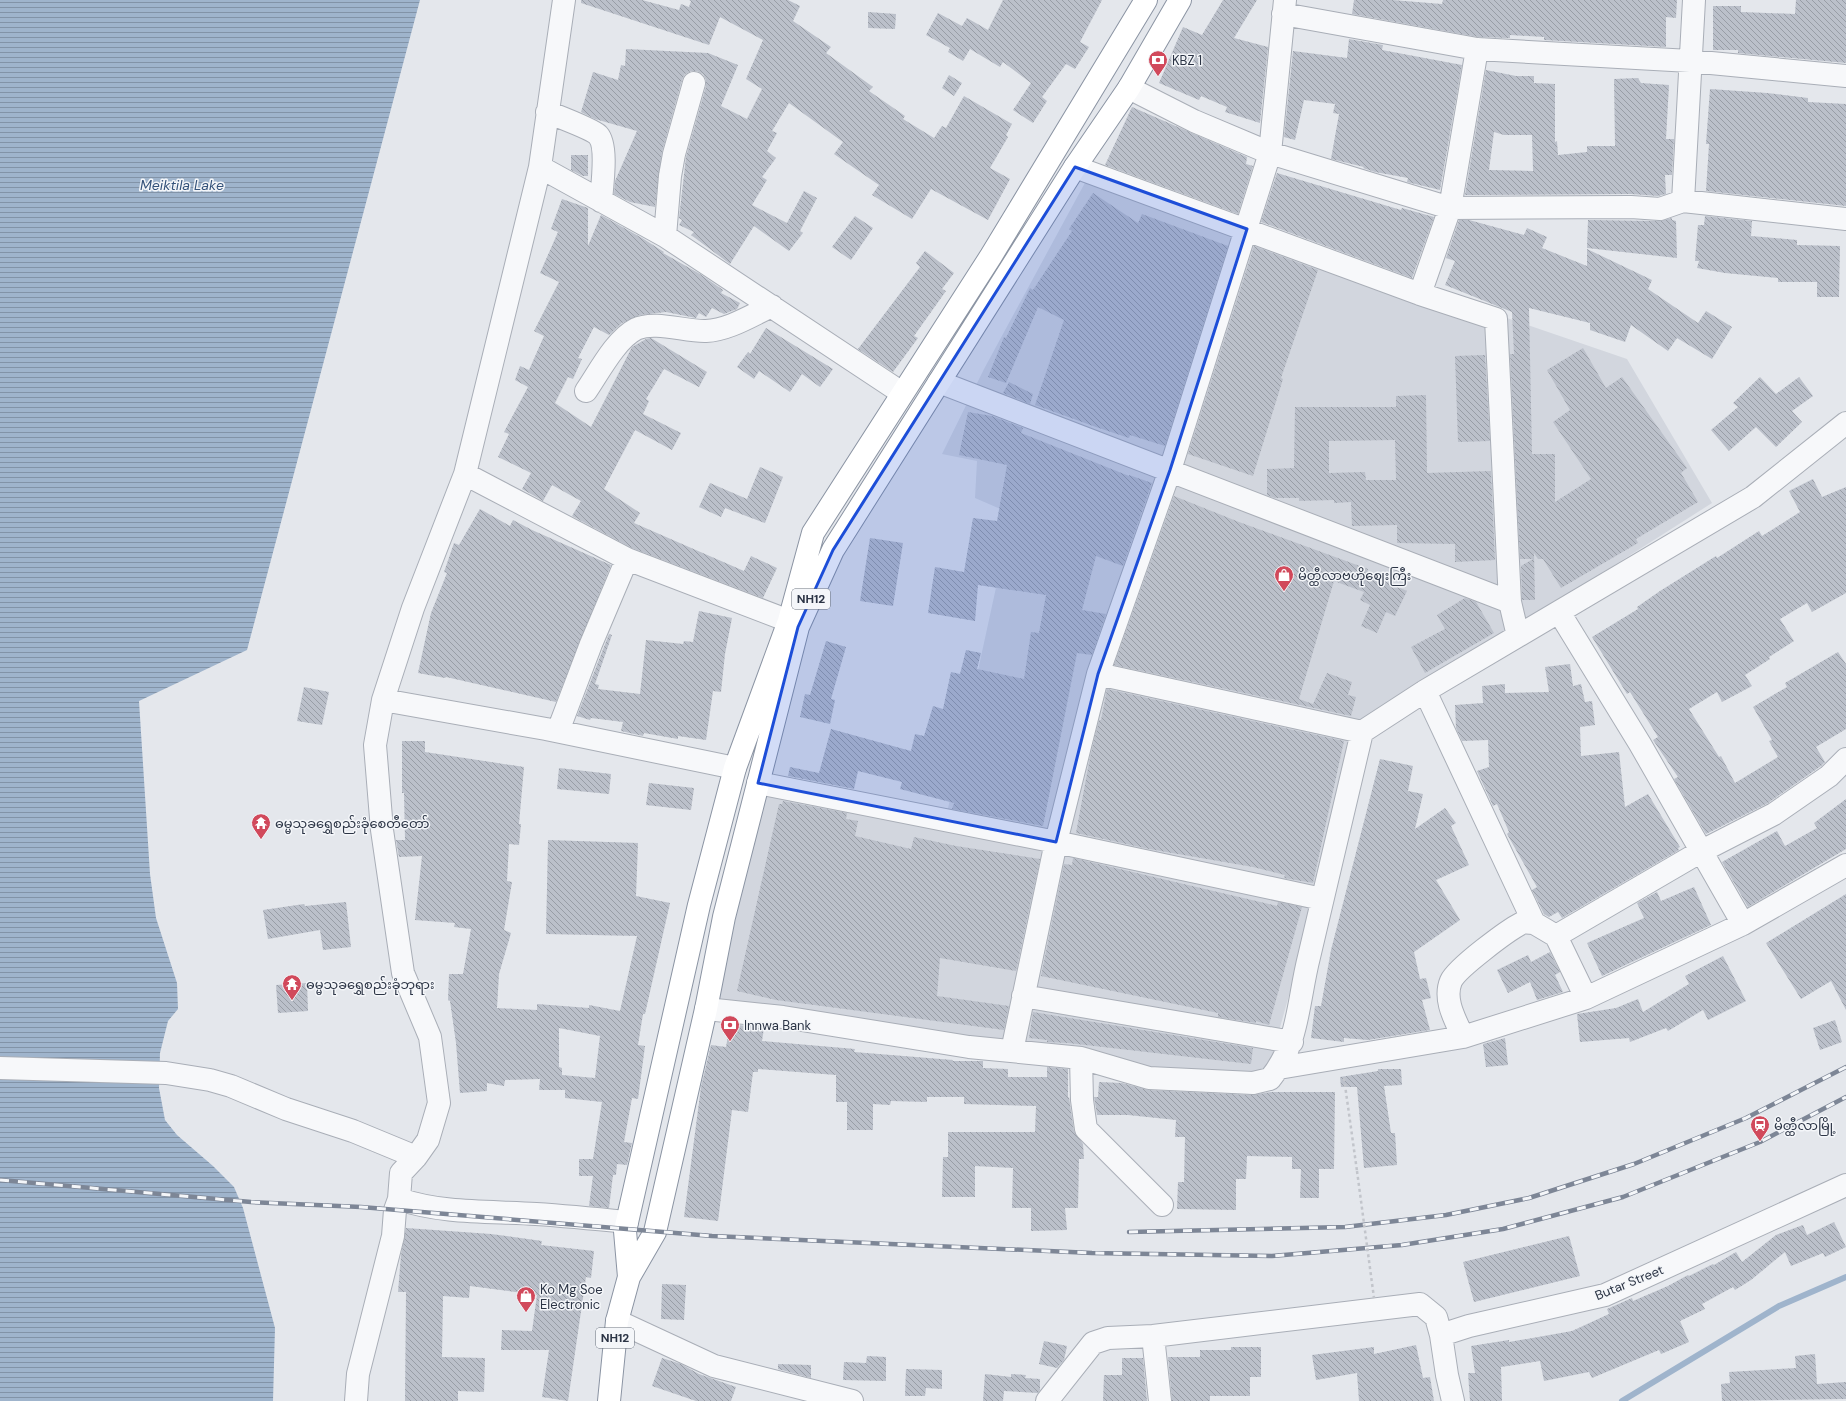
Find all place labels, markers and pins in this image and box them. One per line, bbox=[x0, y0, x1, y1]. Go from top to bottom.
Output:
bank icon: KBZ 1 bbox=[1147, 49, 1169, 77]
place label: KBZ 1 bbox=[1172, 52, 1202, 69]
shop icon: မိတ္ထီလာဗဟိုဈေးကြီး bbox=[1273, 564, 1295, 592]
place label: မိတ္ထီလာဗဟိုဈေးကြီး bbox=[1298, 567, 1411, 586]
temple icon: ဓမ္မသုခရွှေစည်းခုံစေတီတော် bbox=[250, 812, 272, 840]
place label: ဓမ္မသုခရွှေစည်းခုံစေတီတော် bbox=[275, 815, 429, 834]
temple icon: ဓမ္မသုခရွှေစည်းခုံဘုရား bbox=[281, 973, 303, 1001]
place label: ဓမ္မသုခရွှေစည်းခုံဘုရား bbox=[306, 976, 434, 995]
bank icon: Innwa Bank bbox=[719, 1014, 741, 1042]
place label: Innwa Bank bbox=[744, 1017, 812, 1034]
station icon: မိတ္ထီလာမြို့ bbox=[1749, 1114, 1771, 1142]
place label: မိတ္ထီလာမြို့ bbox=[1774, 1117, 1836, 1136]
place label: Ko Mg Soe Electronic bbox=[540, 1281, 603, 1313]
shop icon: Ko Mg Soe Electronic bbox=[515, 1285, 537, 1313]

